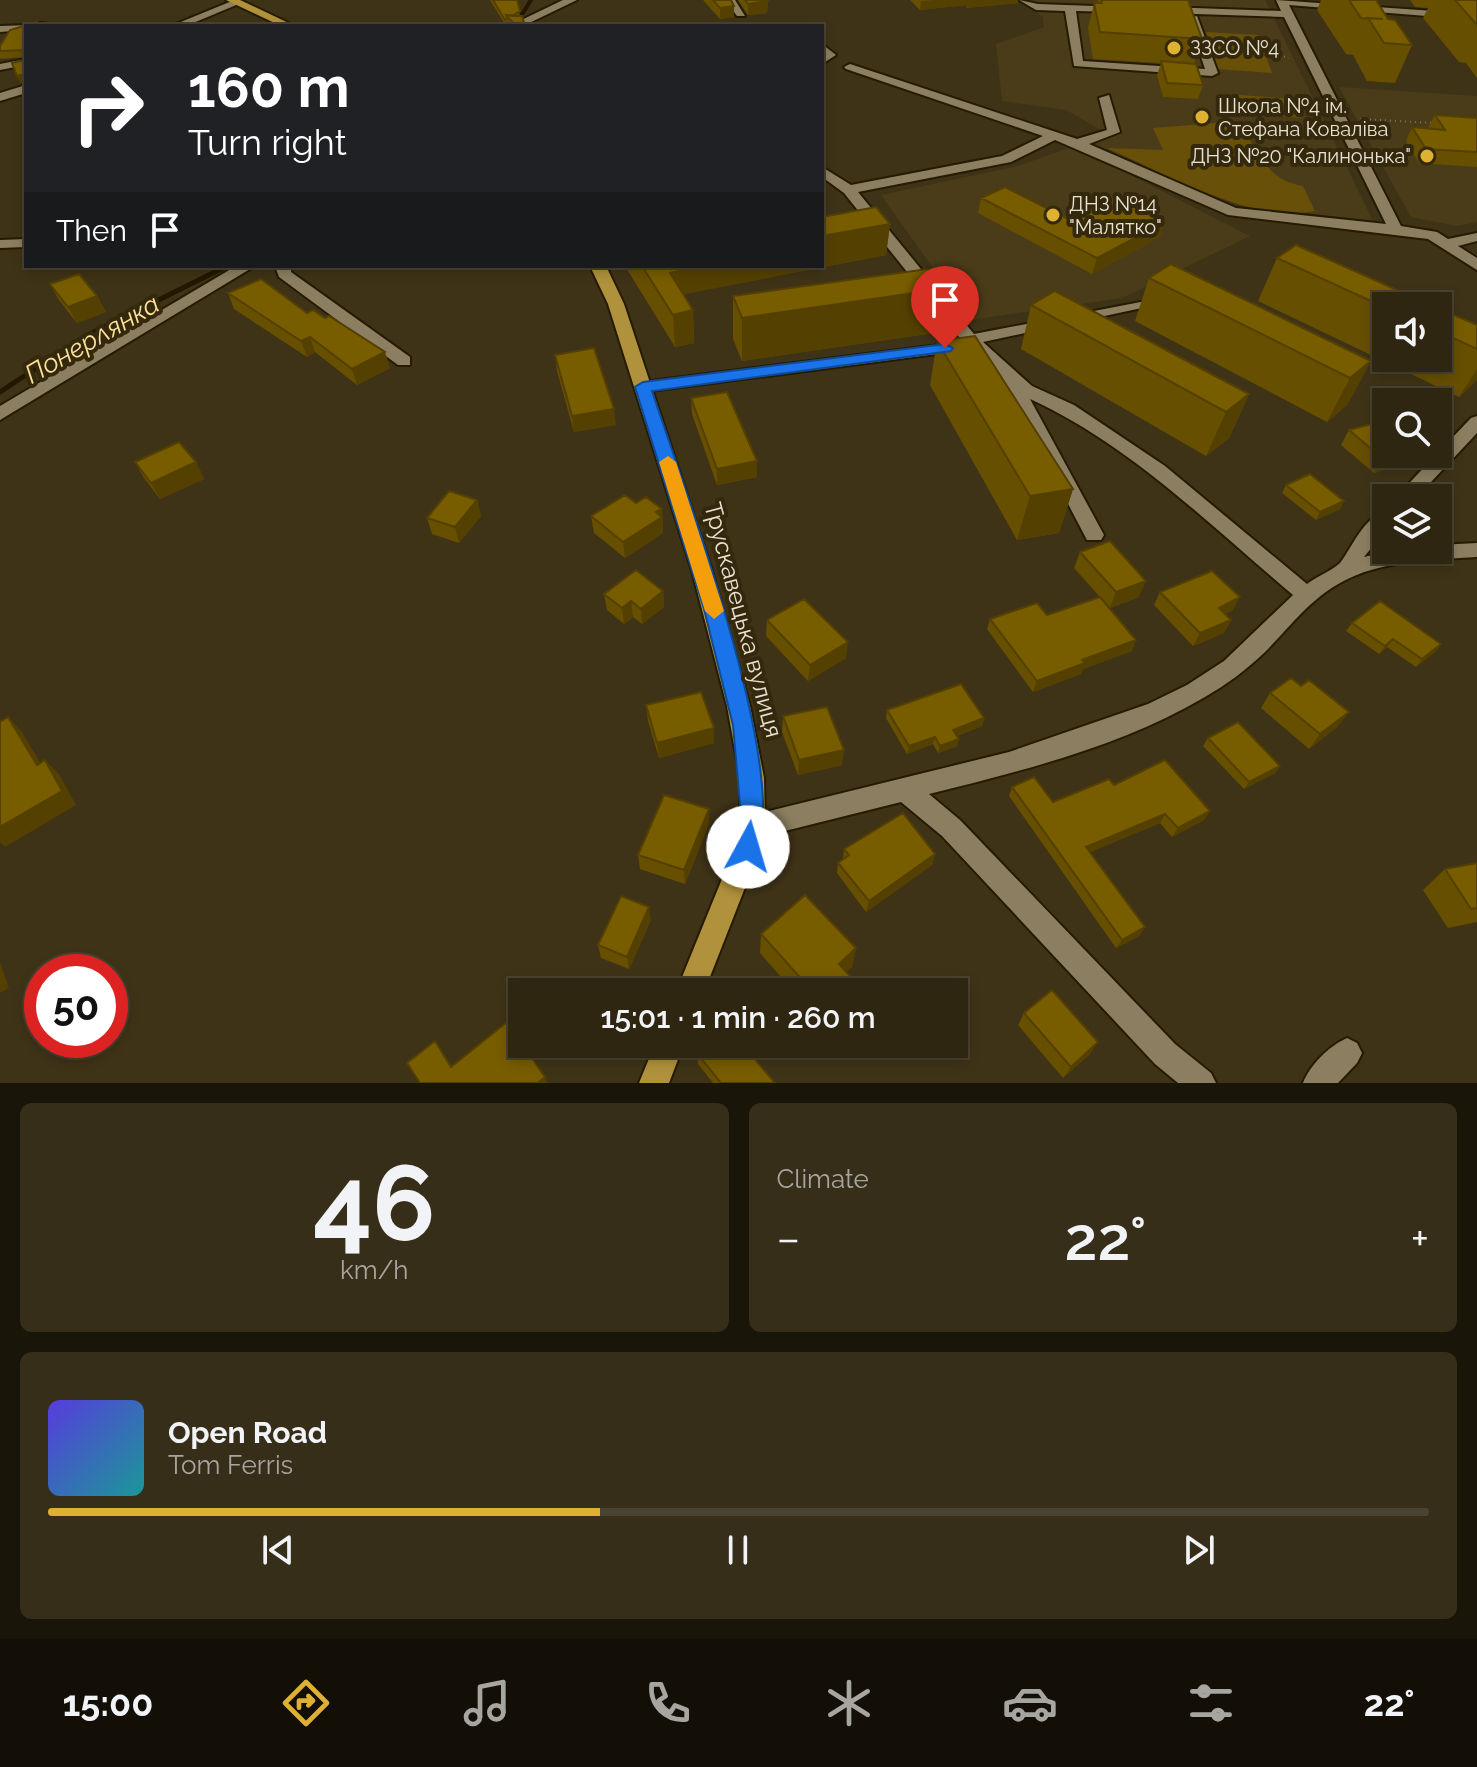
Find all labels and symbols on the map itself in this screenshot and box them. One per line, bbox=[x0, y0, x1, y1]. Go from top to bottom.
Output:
place label: ЗЗСО №4 bbox=[1190, 36, 1279, 60]
marker: ЗЗСО №4 bbox=[1165, 39, 1183, 57]
place label: Школа №4 ім. Стефана Коваліва bbox=[1218, 94, 1388, 141]
marker: Школа №4 ім. Стефана Коваліва bbox=[1193, 108, 1211, 126]
place label: ДНЗ №20 "Калинонька" bbox=[1191, 144, 1411, 168]
marker: ДНЗ №20 "Калинонька" bbox=[1418, 147, 1436, 165]
place label: ДНЗ №14 "Малятко" bbox=[1069, 192, 1162, 239]
marker: ДНЗ №14 "Малятко" bbox=[1044, 206, 1062, 224]
pin bbox=[911, 266, 979, 348]
water label: Понерлянка bbox=[20, 288, 164, 390]
street label: Трускавецька вулиця bbox=[698, 499, 789, 741]
position arrow bbox=[706, 805, 790, 889]
speed limit sign: 50 bbox=[24, 954, 128, 1058]

